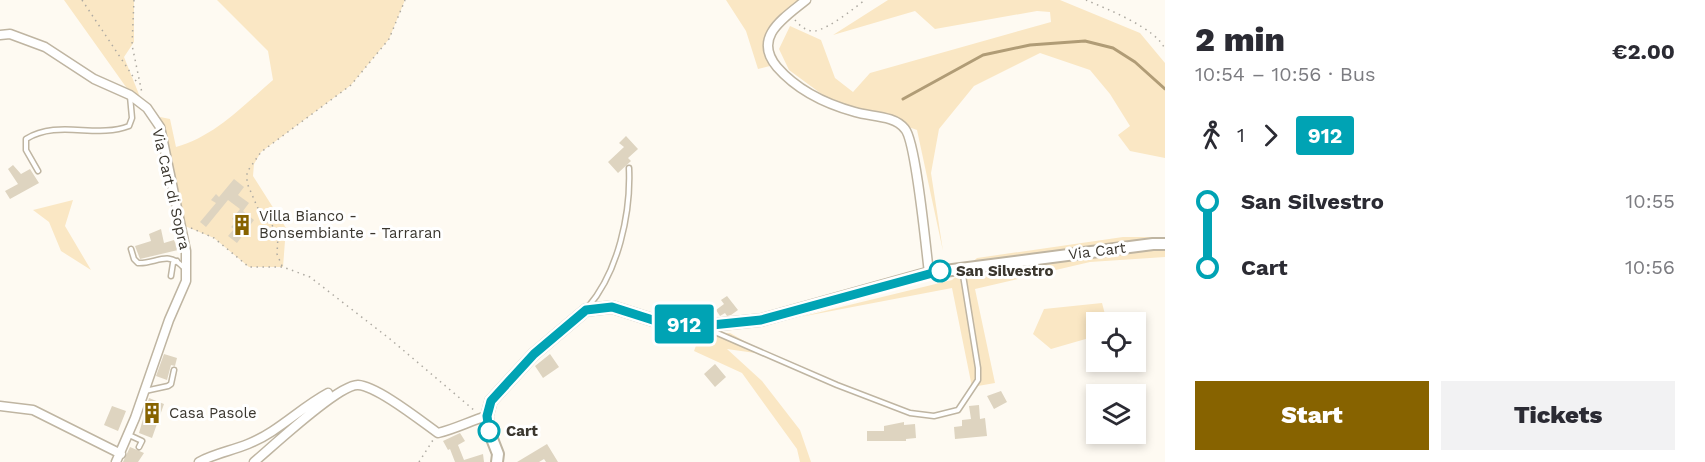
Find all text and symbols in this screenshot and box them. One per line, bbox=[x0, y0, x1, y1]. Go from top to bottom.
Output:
text: 2 min bbox=[1195, 20, 1285, 59]
text: €2.00 bbox=[1612, 39, 1675, 64]
text: 10:54 – 10:56 · Bus bbox=[1195, 62, 1376, 86]
icon: walk bbox=[1195, 119, 1228, 152]
icon: forward bbox=[1254, 119, 1287, 152]
text: 1 bbox=[1237, 123, 1245, 147]
text: 912 bbox=[1308, 123, 1342, 148]
street label: Via Cart di Sopra bbox=[148, 127, 194, 252]
text: San Silvestro bbox=[1241, 189, 1384, 214]
text: 10:55 bbox=[1626, 189, 1675, 213]
place label: Villa Bianco - Bonsembiante - Tarraran bbox=[259, 207, 442, 242]
building icon: Villa Bianco - Bonsembiante - Tarraran bbox=[230, 213, 254, 237]
street label: Via Cart bbox=[1067, 238, 1127, 263]
text: Cart bbox=[1241, 255, 1288, 280]
text: 10:56 bbox=[1625, 255, 1675, 279]
marker: San Silvestro bbox=[929, 260, 951, 282]
place label: San Silvestro bbox=[956, 262, 1053, 280]
line badge: 912 bbox=[650, 304, 718, 344]
text: 912 bbox=[667, 312, 701, 337]
map controls bbox=[1086, 312, 1146, 444]
button: locate bbox=[1086, 312, 1146, 372]
button: Start bbox=[1195, 381, 1429, 450]
button: Tickets bbox=[1441, 381, 1675, 450]
button: layers bbox=[1086, 384, 1146, 444]
building icon: Casa Pasole bbox=[140, 401, 164, 425]
place label: Casa Pasole bbox=[169, 404, 257, 422]
marker: Cart bbox=[478, 420, 500, 442]
place label: Cart bbox=[506, 422, 538, 440]

